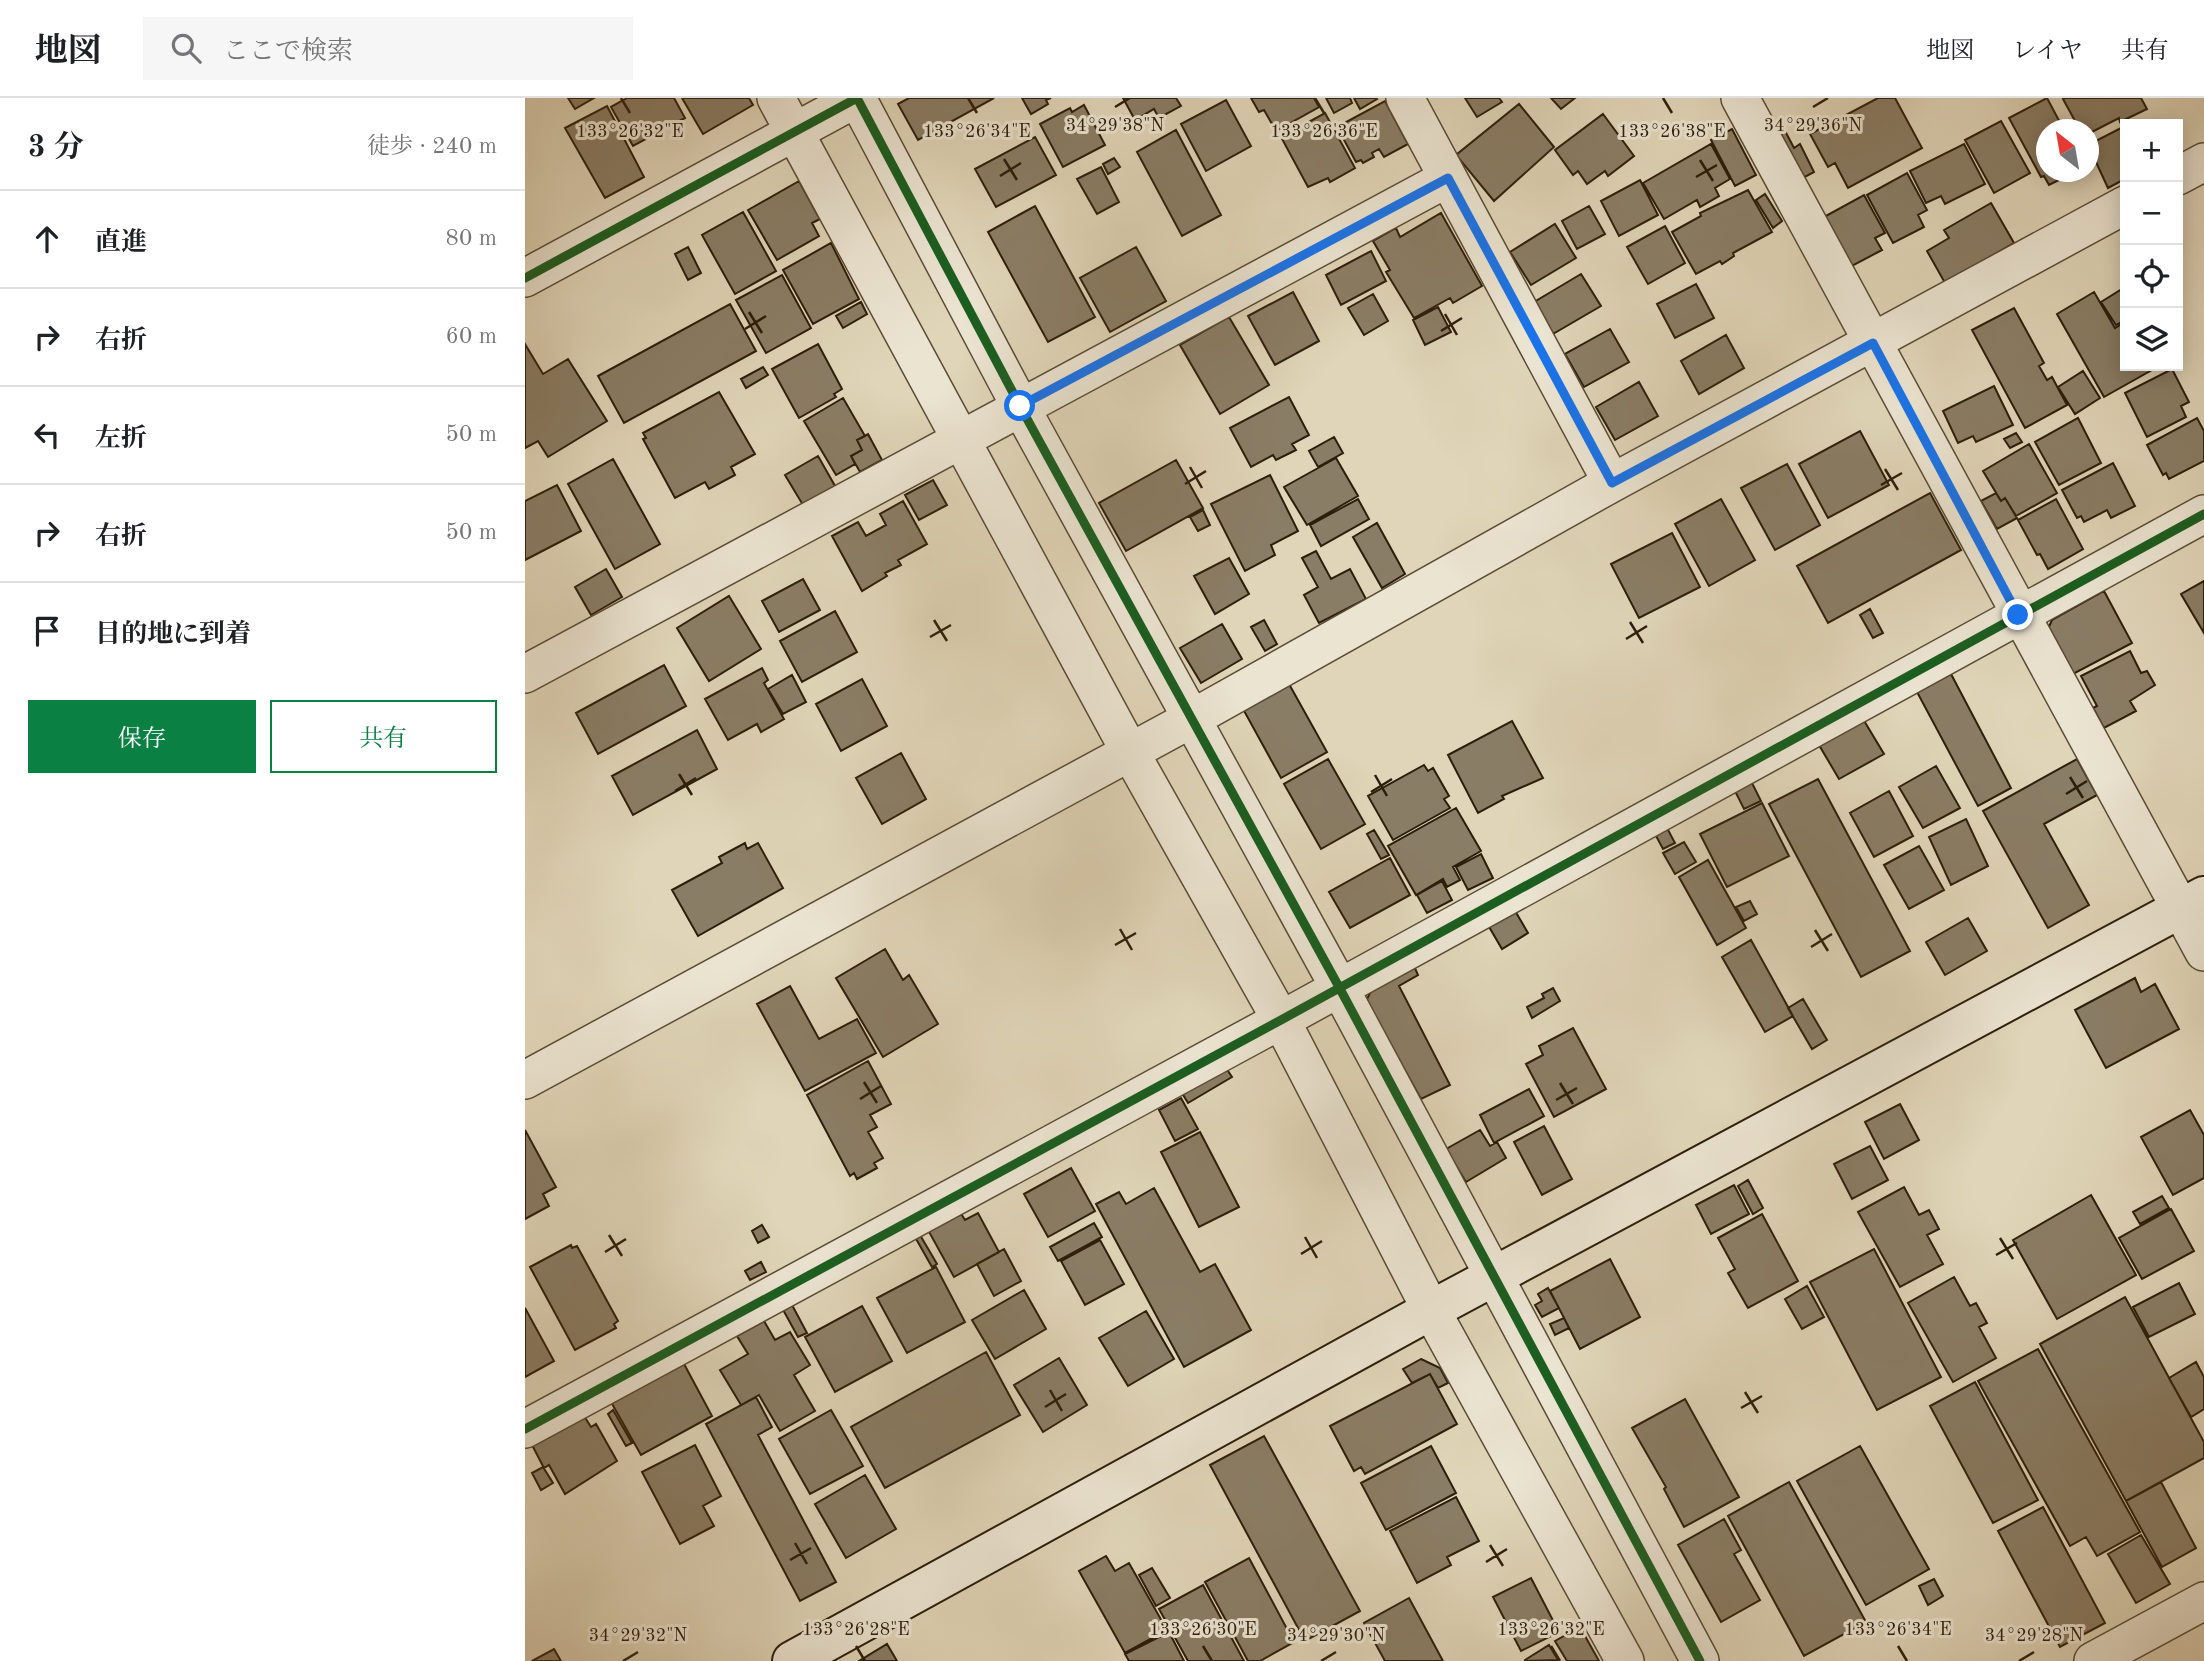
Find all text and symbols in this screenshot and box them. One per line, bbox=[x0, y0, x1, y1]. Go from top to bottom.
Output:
search box bbox=[143, 17, 633, 80]
icon: search bbox=[167, 29, 205, 67]
text: 地図 bbox=[35, 36, 101, 69]
text: ここで検索 bbox=[223, 39, 353, 65]
text: 地図 bbox=[1926, 40, 1974, 64]
text: レイヤ bbox=[2012, 40, 2083, 64]
text: 共有 bbox=[2121, 40, 2169, 64]
text: 34°29'38"N bbox=[1066, 117, 1164, 135]
text: 34°29'36"N bbox=[1764, 117, 1862, 135]
north arrow bbox=[2036, 119, 2099, 182]
map controls bbox=[2120, 119, 2183, 371]
button: + bbox=[2120, 119, 2183, 182]
text: 133°26'32"E bbox=[576, 123, 684, 141]
text: 133°26'34"E bbox=[923, 123, 1031, 141]
text: 133°26'36"E bbox=[1270, 123, 1378, 141]
text: 133°26'38"E bbox=[1618, 123, 1726, 141]
text: 3 分 bbox=[28, 133, 84, 163]
text: 徒歩 · 240 m bbox=[367, 135, 497, 158]
button: − bbox=[2120, 182, 2183, 245]
icon: ahead bbox=[28, 220, 66, 258]
text: 80 m bbox=[446, 227, 497, 250]
text: 直進 bbox=[95, 230, 147, 256]
button: locate bbox=[2120, 245, 2183, 308]
button: layers bbox=[2120, 308, 2183, 371]
icon: right bbox=[28, 318, 66, 356]
text: 60 m bbox=[446, 325, 497, 348]
text: 右折 bbox=[95, 328, 147, 354]
route start bbox=[1004, 390, 1035, 421]
icon: left bbox=[28, 416, 66, 454]
text: 50 m bbox=[446, 423, 497, 446]
text: 左折 bbox=[95, 426, 147, 452]
icon: right bbox=[28, 514, 66, 552]
text: 50 m bbox=[446, 521, 497, 544]
text: 右折 bbox=[95, 524, 147, 550]
route end bbox=[2002, 599, 2033, 630]
icon: arrive bbox=[28, 612, 66, 650]
text: 目的地に到着 bbox=[95, 622, 251, 648]
button: 保存 bbox=[28, 700, 256, 773]
button: 共有 bbox=[270, 700, 497, 773]
text: 133°26'28"E bbox=[802, 1621, 910, 1639]
text: 133°26'30"E bbox=[1149, 1621, 1257, 1639]
text: 133°26'32"E bbox=[1497, 1621, 1605, 1639]
text: 133°26'34"E bbox=[1844, 1621, 1952, 1639]
text: 34°29'32"N bbox=[589, 1627, 687, 1645]
text: 34°29'30"N bbox=[1287, 1627, 1385, 1645]
text: 34°29'28"N bbox=[1985, 1627, 2083, 1645]

